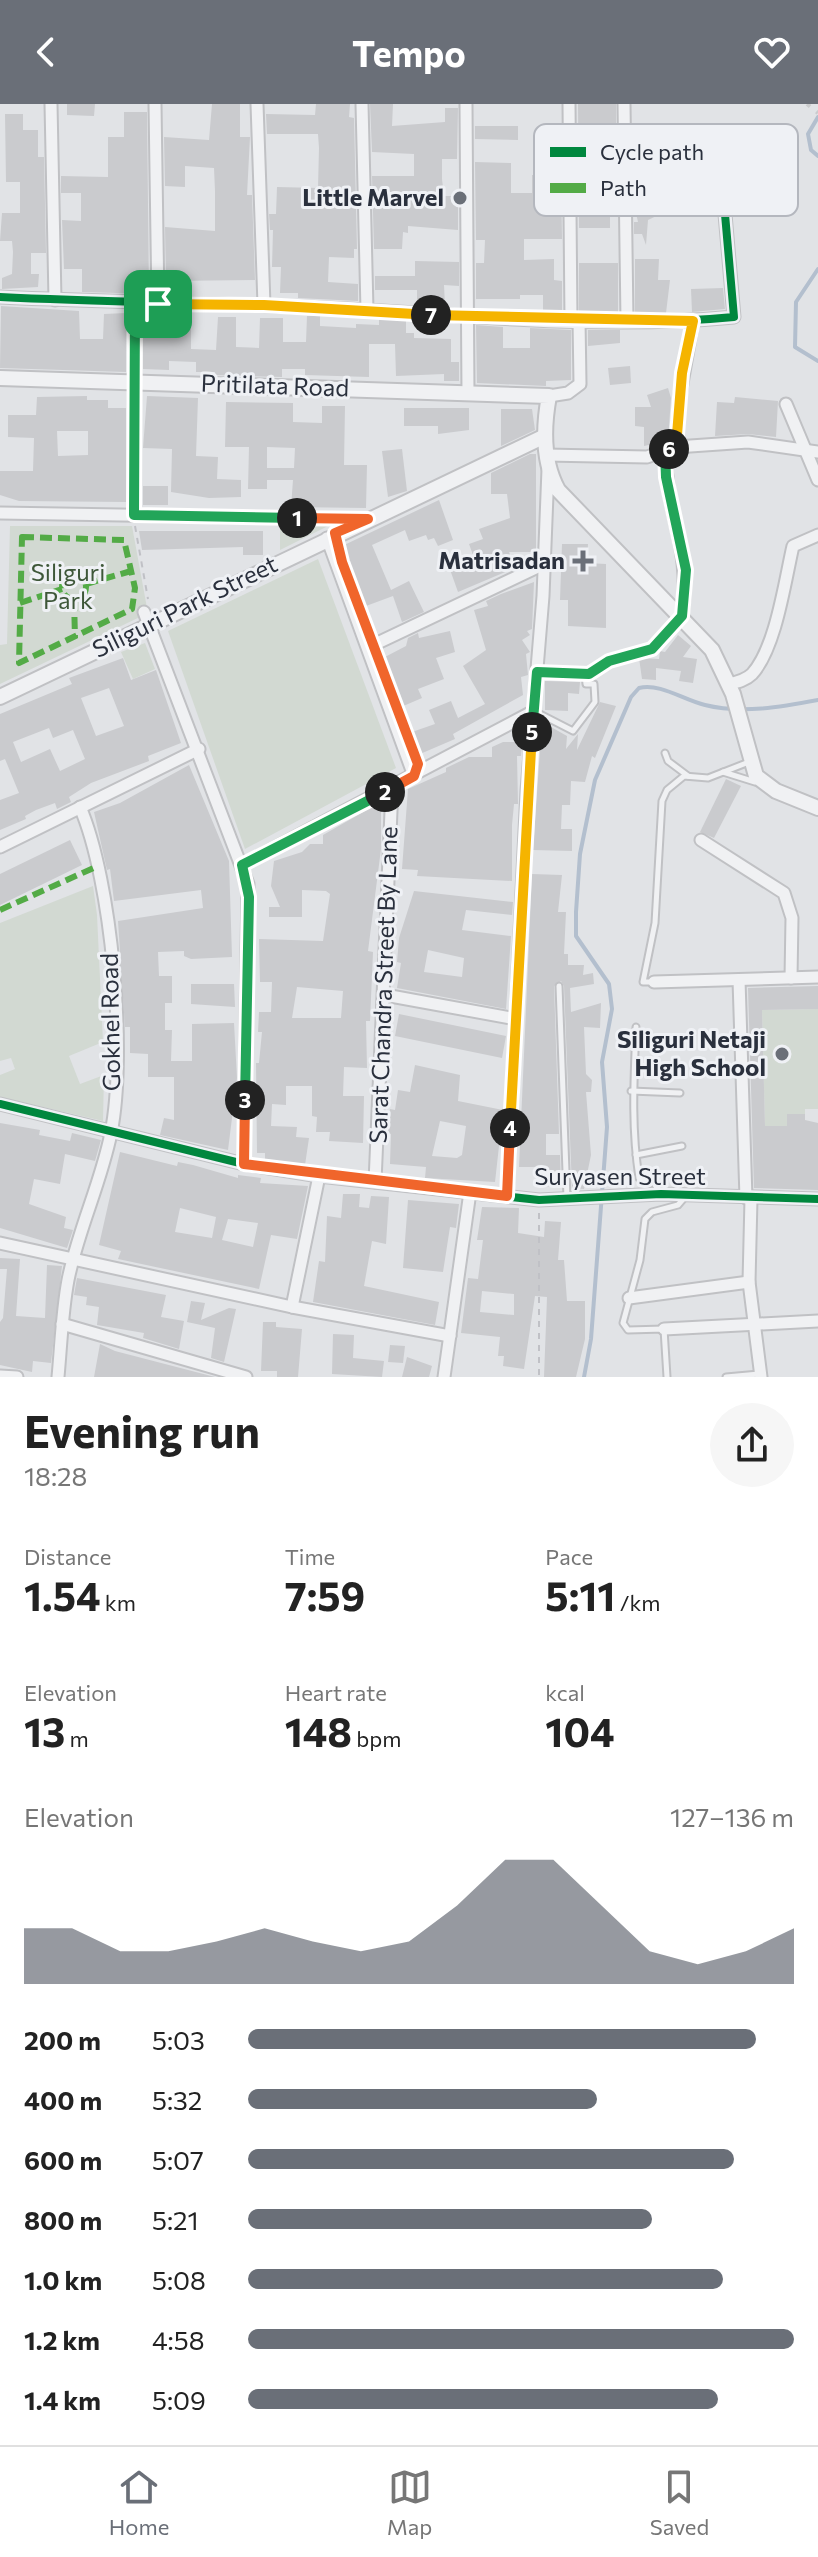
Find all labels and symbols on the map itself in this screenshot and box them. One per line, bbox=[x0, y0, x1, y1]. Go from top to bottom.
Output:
legend bbox=[534, 124, 798, 216]
text: Cycle path bbox=[600, 138, 704, 165]
text: Path bbox=[600, 174, 647, 201]
place label: Little Marvel bbox=[302, 182, 444, 211]
marker: Little Marvel bbox=[451, 189, 469, 207]
pin bbox=[124, 270, 192, 338]
pin: 7 bbox=[411, 295, 451, 335]
street label: Pritilata Road bbox=[200, 367, 350, 402]
pin: 6 bbox=[649, 429, 689, 469]
pin: 1 bbox=[277, 498, 317, 538]
place label: Matrisadan bbox=[438, 545, 565, 574]
street label: Siliguri Park Street bbox=[87, 548, 282, 663]
marker: Matrisadan bbox=[572, 550, 594, 572]
park label: Siliguri Park bbox=[31, 557, 105, 614]
pin: 5 bbox=[512, 712, 552, 752]
pin: 2 bbox=[365, 772, 405, 812]
street label: Sarat Chandra Street By Lane bbox=[362, 826, 403, 1144]
street label: Gokhel Road bbox=[94, 953, 125, 1091]
place label: Siliguri Netaji High School bbox=[617, 1024, 766, 1081]
marker: Siliguri Netaji High School bbox=[773, 1045, 791, 1063]
pin: 3 bbox=[225, 1080, 265, 1120]
pin: 4 bbox=[490, 1108, 530, 1148]
street label: Suryasen Street bbox=[534, 1161, 706, 1190]

